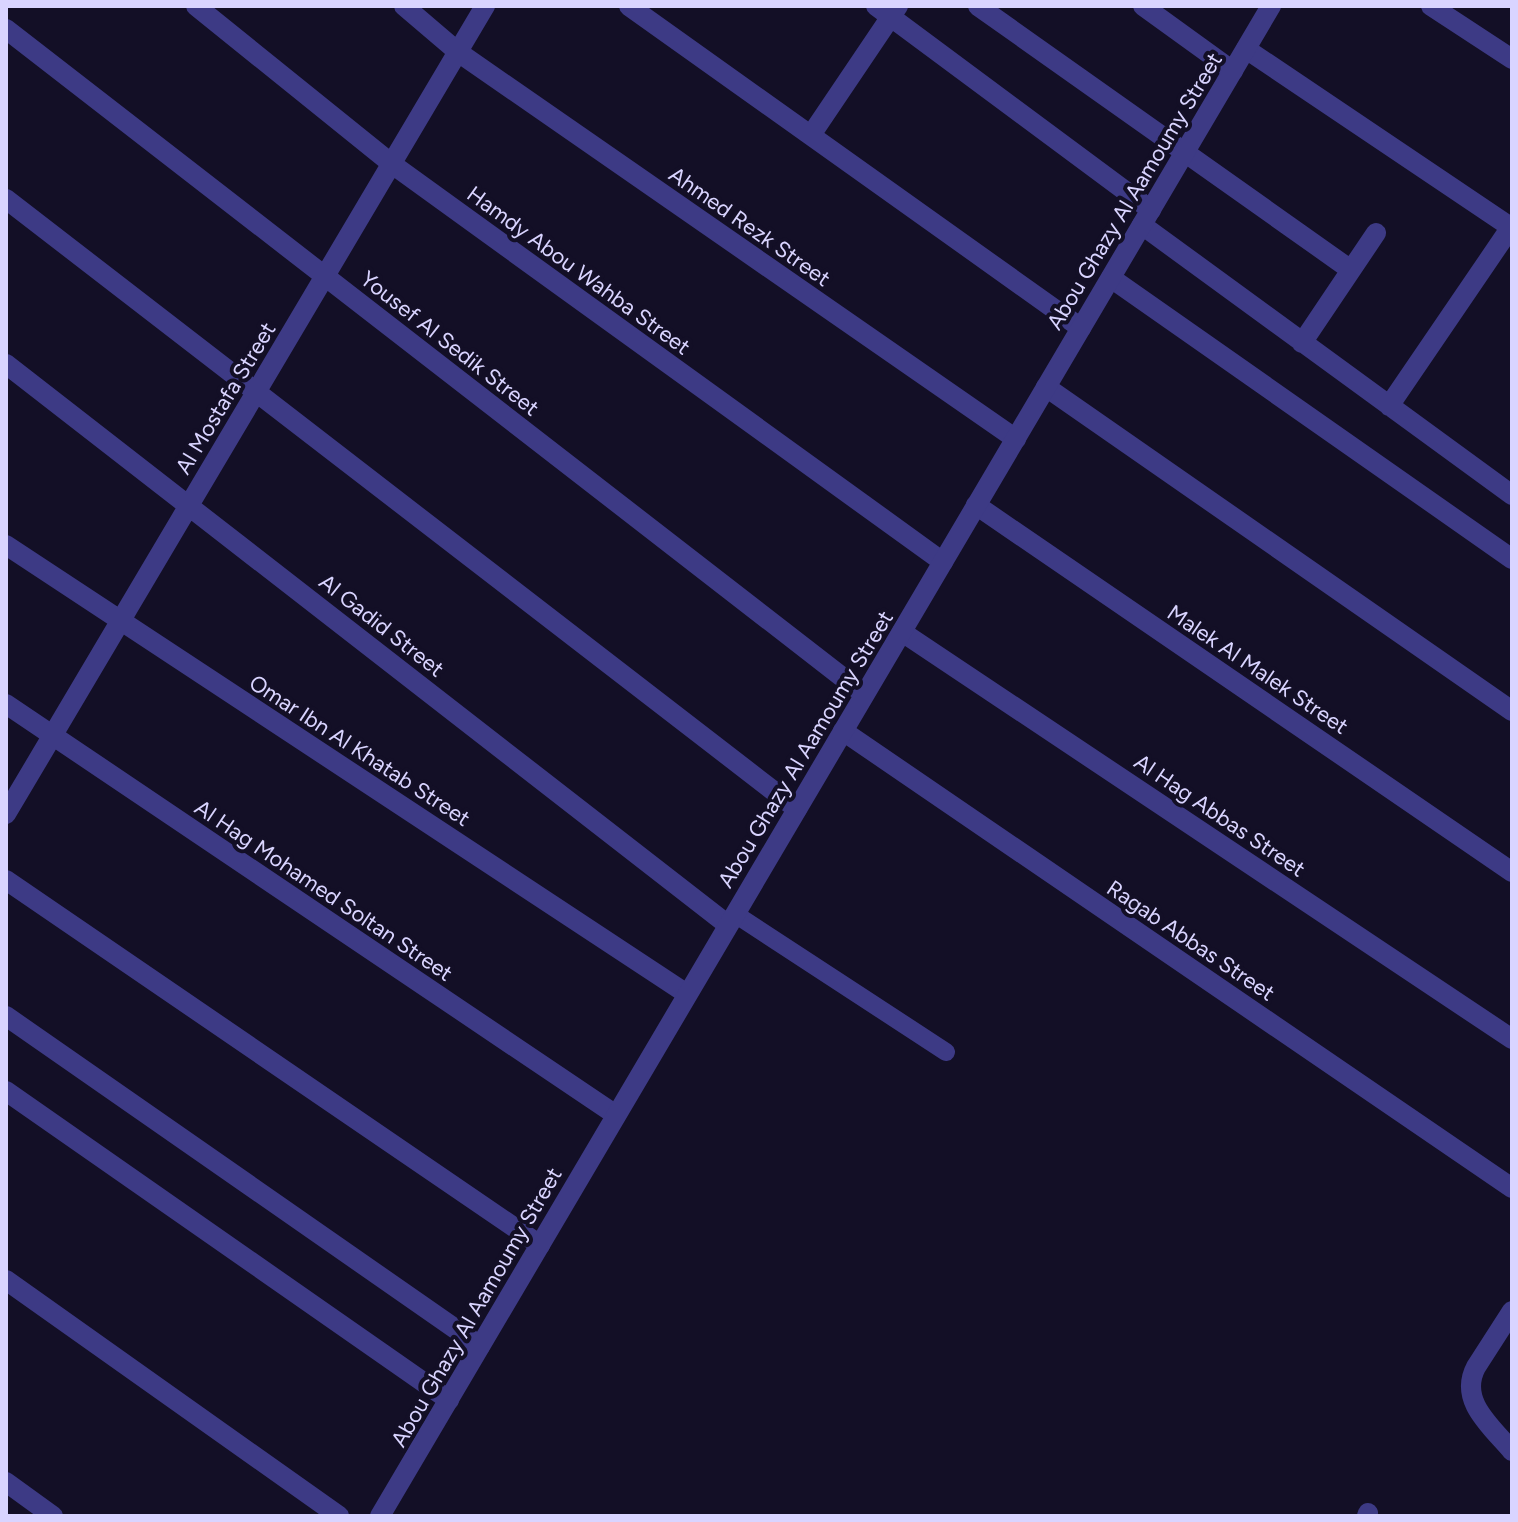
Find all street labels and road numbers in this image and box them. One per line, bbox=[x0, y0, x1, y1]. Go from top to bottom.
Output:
street label: Abou Ghazy Al Aamoumy Street bbox=[1041, 48, 1228, 335]
street label: Ahmed Rezk Street bbox=[664, 161, 835, 292]
street label: Hamdy Abou Wahba Street bbox=[462, 180, 696, 361]
street label: Yousef Al Sedik Street bbox=[355, 265, 544, 422]
street label: Al Mostafa Street bbox=[169, 317, 281, 479]
street label: Al Gadid Street bbox=[314, 568, 450, 683]
street label: Malek Al Malek Street bbox=[1162, 599, 1353, 740]
street label: Abou Ghazy Al Aamoumy Street bbox=[712, 606, 899, 893]
street label: Omar Ibn Al Khatab Street bbox=[244, 669, 475, 832]
street label: Al Hag Abbas Street bbox=[1129, 748, 1310, 883]
street label: Al Hag Mohamed Soltan Street bbox=[190, 794, 458, 987]
street label: Ragab Abbas Street bbox=[1102, 874, 1280, 1007]
street label: Abou Ghazy Al Aamoumy Street bbox=[385, 1163, 568, 1452]

